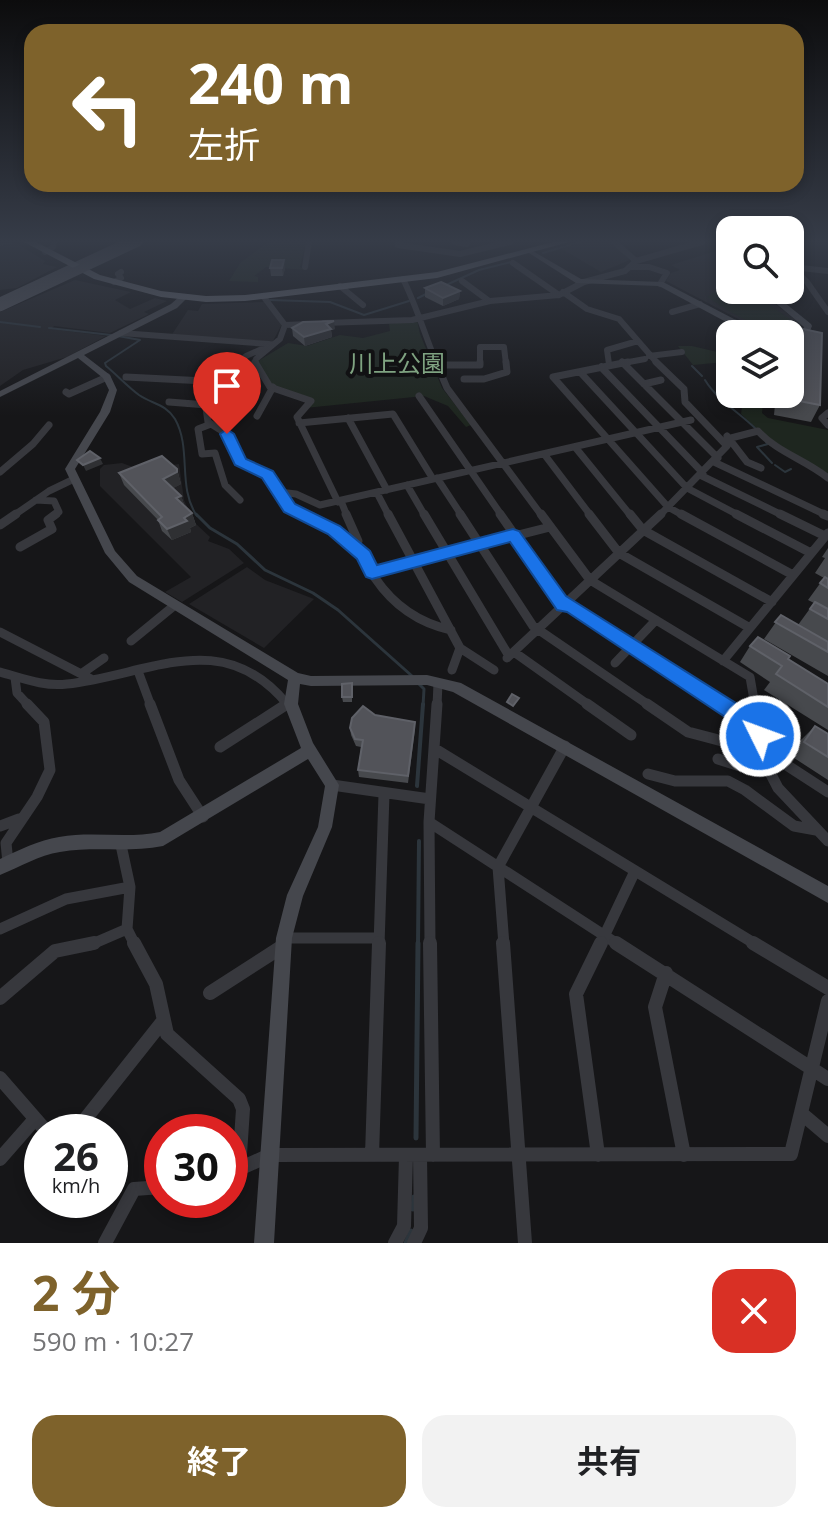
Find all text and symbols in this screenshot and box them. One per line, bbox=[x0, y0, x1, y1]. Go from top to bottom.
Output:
text: 240 m bbox=[188, 44, 354, 120]
icon: left bbox=[56, 56, 160, 160]
text: 左折 bbox=[188, 120, 260, 169]
map controls bbox=[716, 216, 804, 408]
button: search bbox=[716, 216, 804, 304]
button: layers bbox=[716, 320, 804, 408]
park label: 川上公園 bbox=[349, 346, 445, 379]
pin bbox=[193, 352, 261, 434]
icon: arrive bbox=[205, 364, 249, 408]
position arrow bbox=[718, 694, 802, 778]
speed limit sign: 30 bbox=[144, 1114, 248, 1218]
text: 26 bbox=[53, 1128, 99, 1183]
text: km/h bbox=[52, 1172, 100, 1199]
text: 2 分 bbox=[32, 1260, 120, 1325]
button: close bbox=[712, 1269, 796, 1353]
text: 590 m · 10:27 bbox=[32, 1323, 194, 1359]
button: 終了 bbox=[32, 1415, 406, 1507]
button: 共有 bbox=[422, 1415, 796, 1507]

